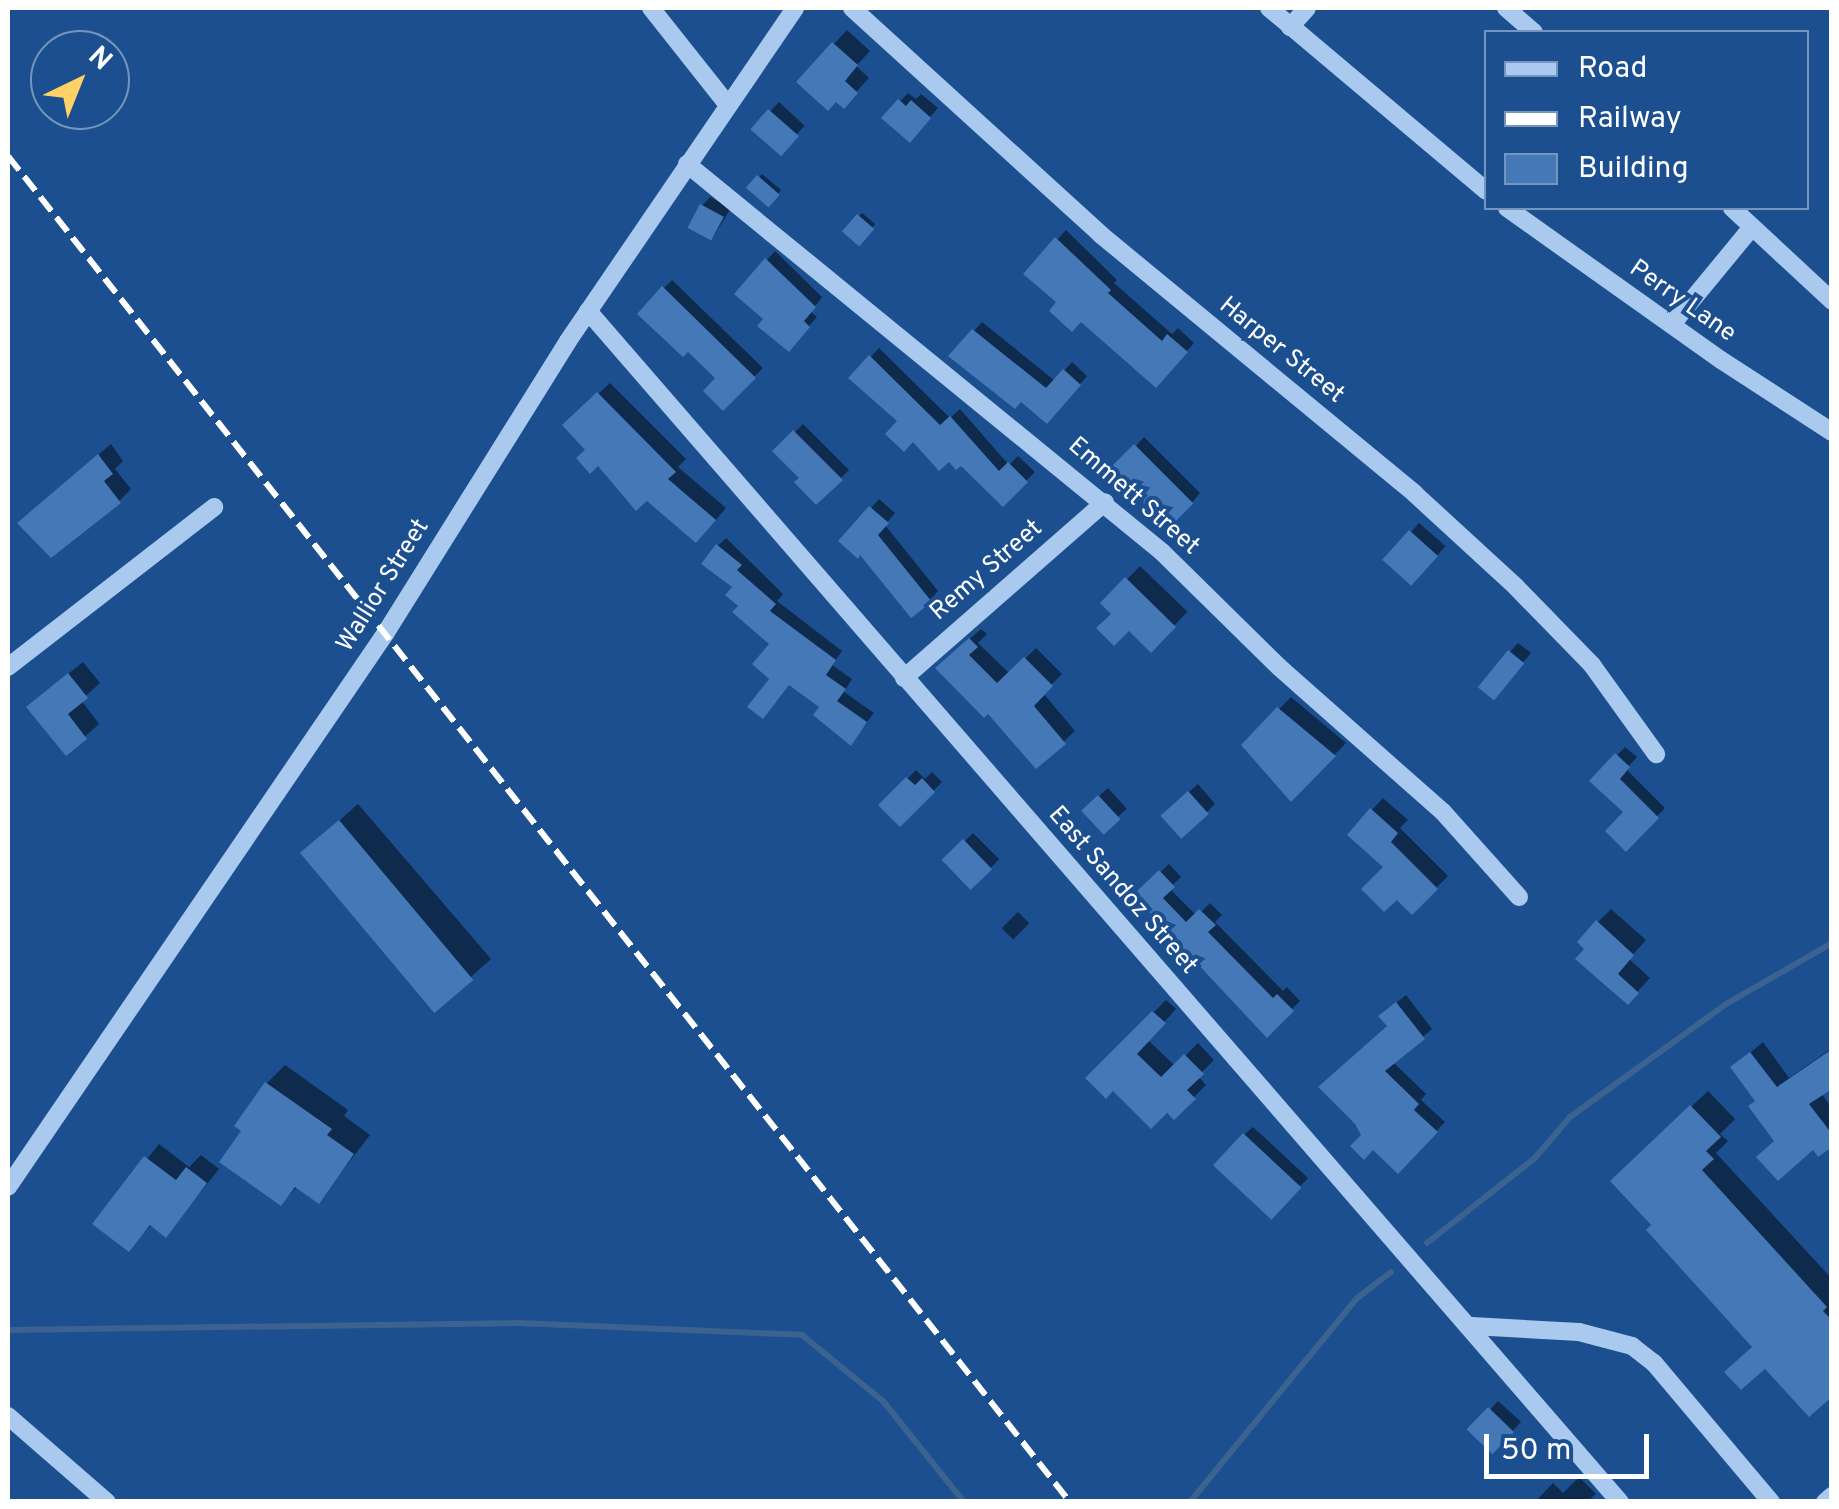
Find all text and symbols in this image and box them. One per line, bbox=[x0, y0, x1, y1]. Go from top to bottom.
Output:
north arrow bbox=[30, 30, 130, 130]
legend bbox=[1484, 30, 1809, 210]
text: N bbox=[79, 39, 119, 80]
text: Road bbox=[1578, 51, 1647, 88]
text: Railway bbox=[1578, 101, 1682, 138]
text: Building bbox=[1578, 151, 1689, 188]
street label: Perry Lane bbox=[1623, 254, 1741, 350]
street label: Harper Street bbox=[1212, 291, 1350, 411]
street label: Emmett Street bbox=[1061, 432, 1205, 562]
street label: Wallior Street bbox=[331, 514, 437, 658]
street label: Remy Street bbox=[925, 514, 1049, 628]
street label: East Sandoz Street bbox=[1041, 801, 1203, 981]
scale bar bbox=[1489, 1414, 1654, 1476]
text: 50 m bbox=[1501, 1433, 1571, 1470]

